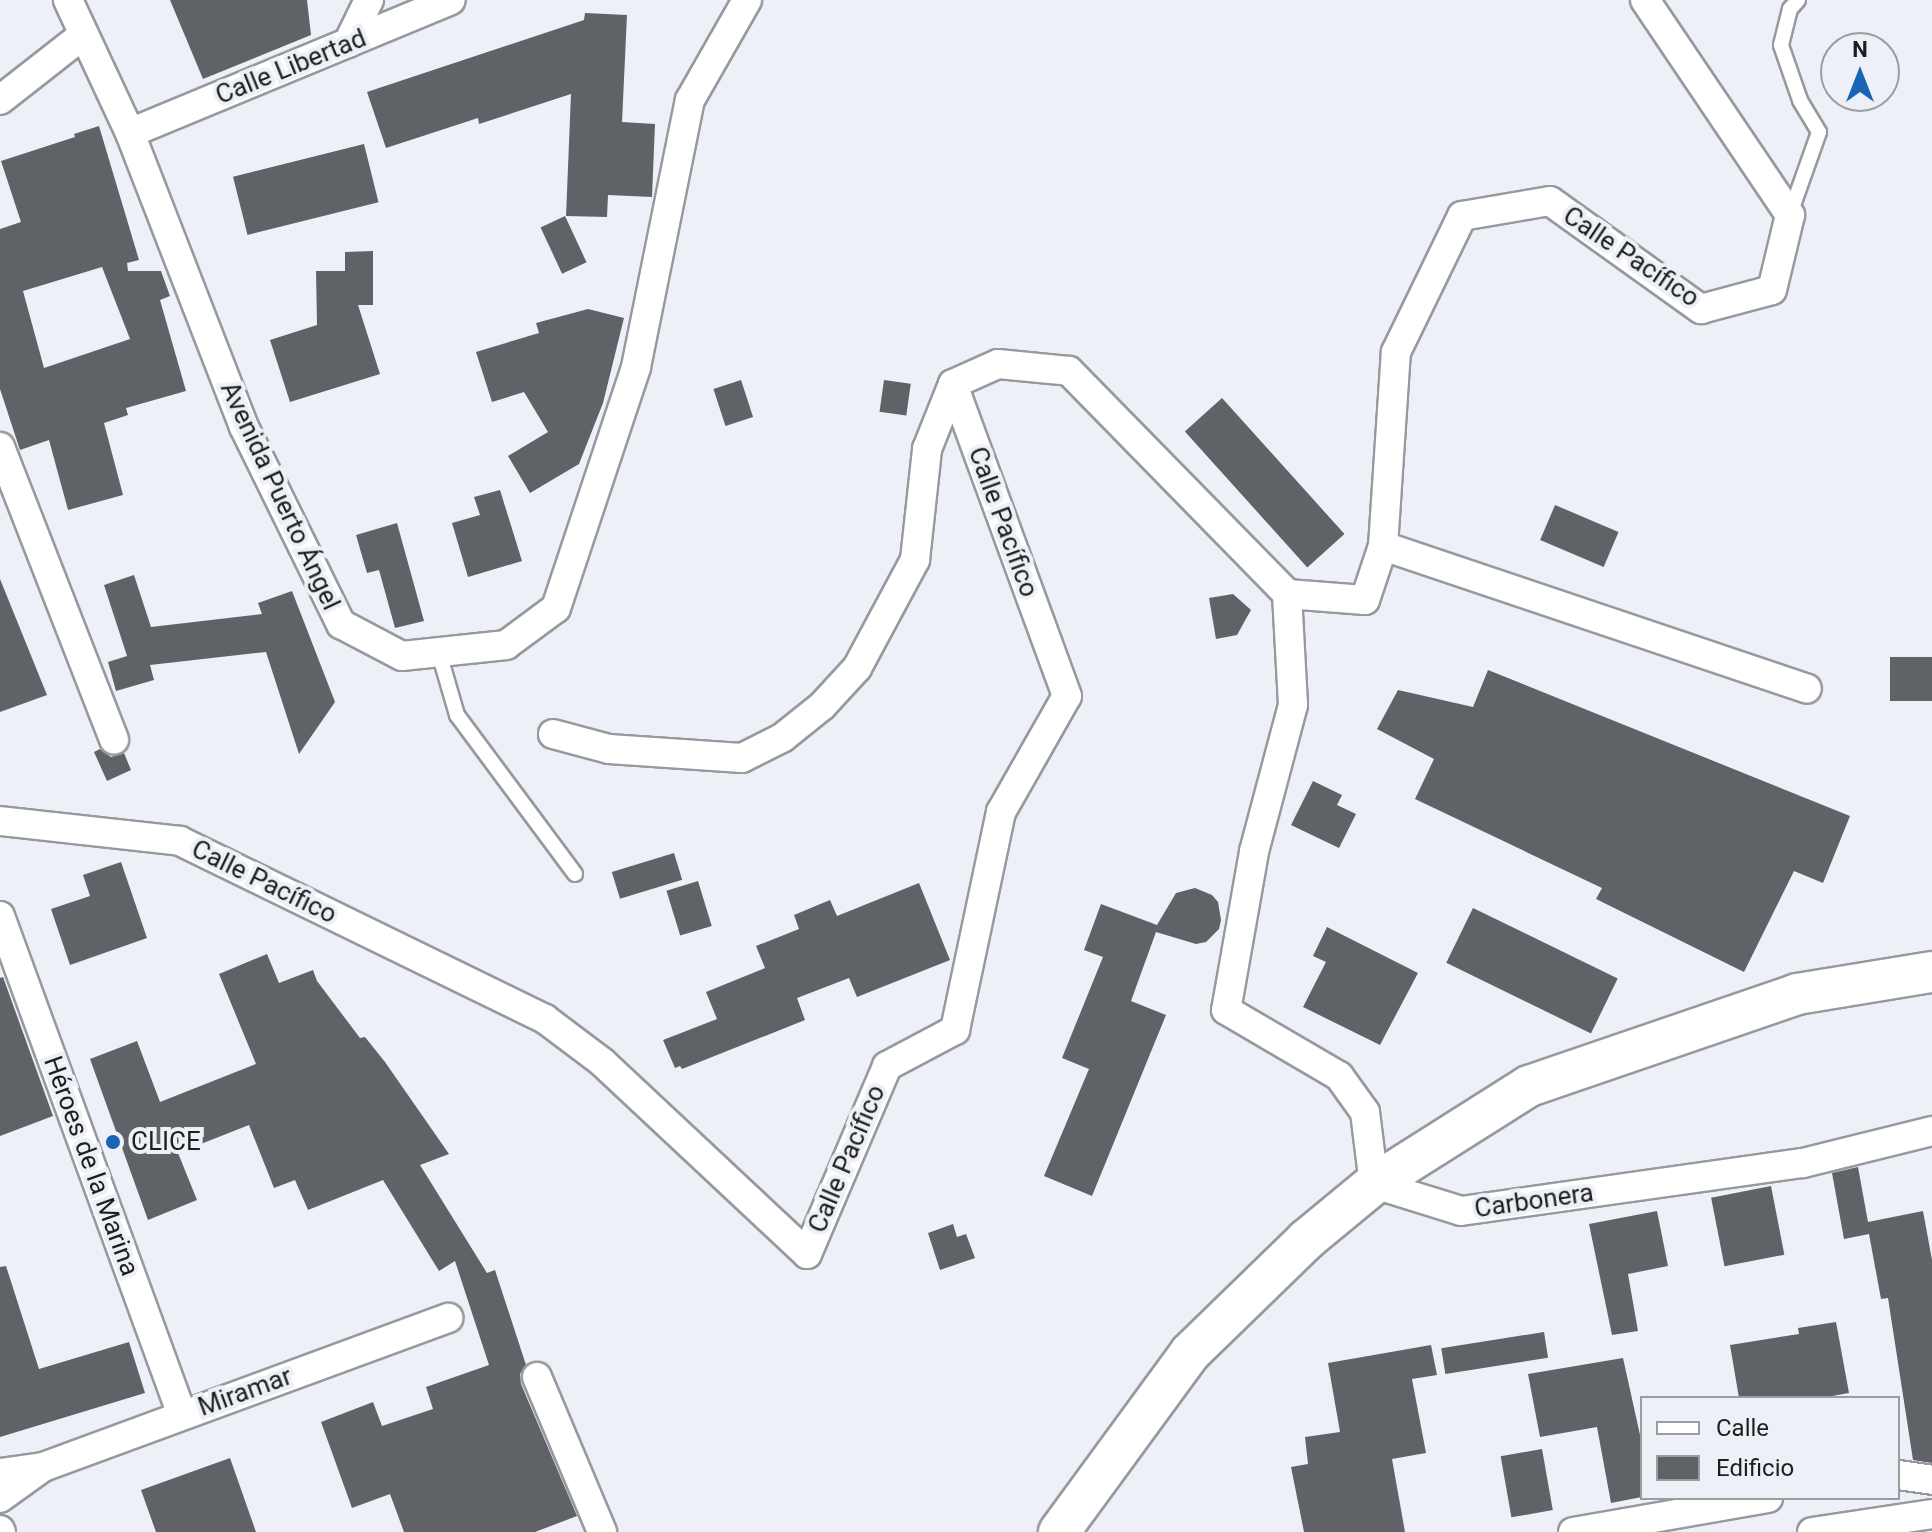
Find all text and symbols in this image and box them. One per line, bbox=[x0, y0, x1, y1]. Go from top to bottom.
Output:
street label: Calle Libertad bbox=[211, 23, 371, 111]
north arrow bbox=[1820, 32, 1900, 112]
text: N bbox=[1852, 37, 1868, 62]
street label: Calle Pacífico bbox=[1557, 200, 1705, 314]
street label: Avenida Puerto Ángel bbox=[213, 377, 347, 615]
street label: Calle Pacífico bbox=[961, 443, 1045, 601]
street label: Calle Pacífico bbox=[186, 834, 342, 930]
street label: Héroes de la Marina bbox=[37, 1052, 145, 1280]
street label: Calle Pacífico bbox=[802, 1081, 892, 1237]
place label: CLICE bbox=[131, 1126, 201, 1158]
marker: CLICE bbox=[102, 1131, 124, 1153]
street label: Carbonera bbox=[1472, 1177, 1596, 1225]
street label: Miramar bbox=[194, 1361, 296, 1423]
legend bbox=[1640, 1396, 1900, 1500]
text: Calle bbox=[1716, 1414, 1769, 1442]
text: Edificio bbox=[1716, 1454, 1794, 1482]

